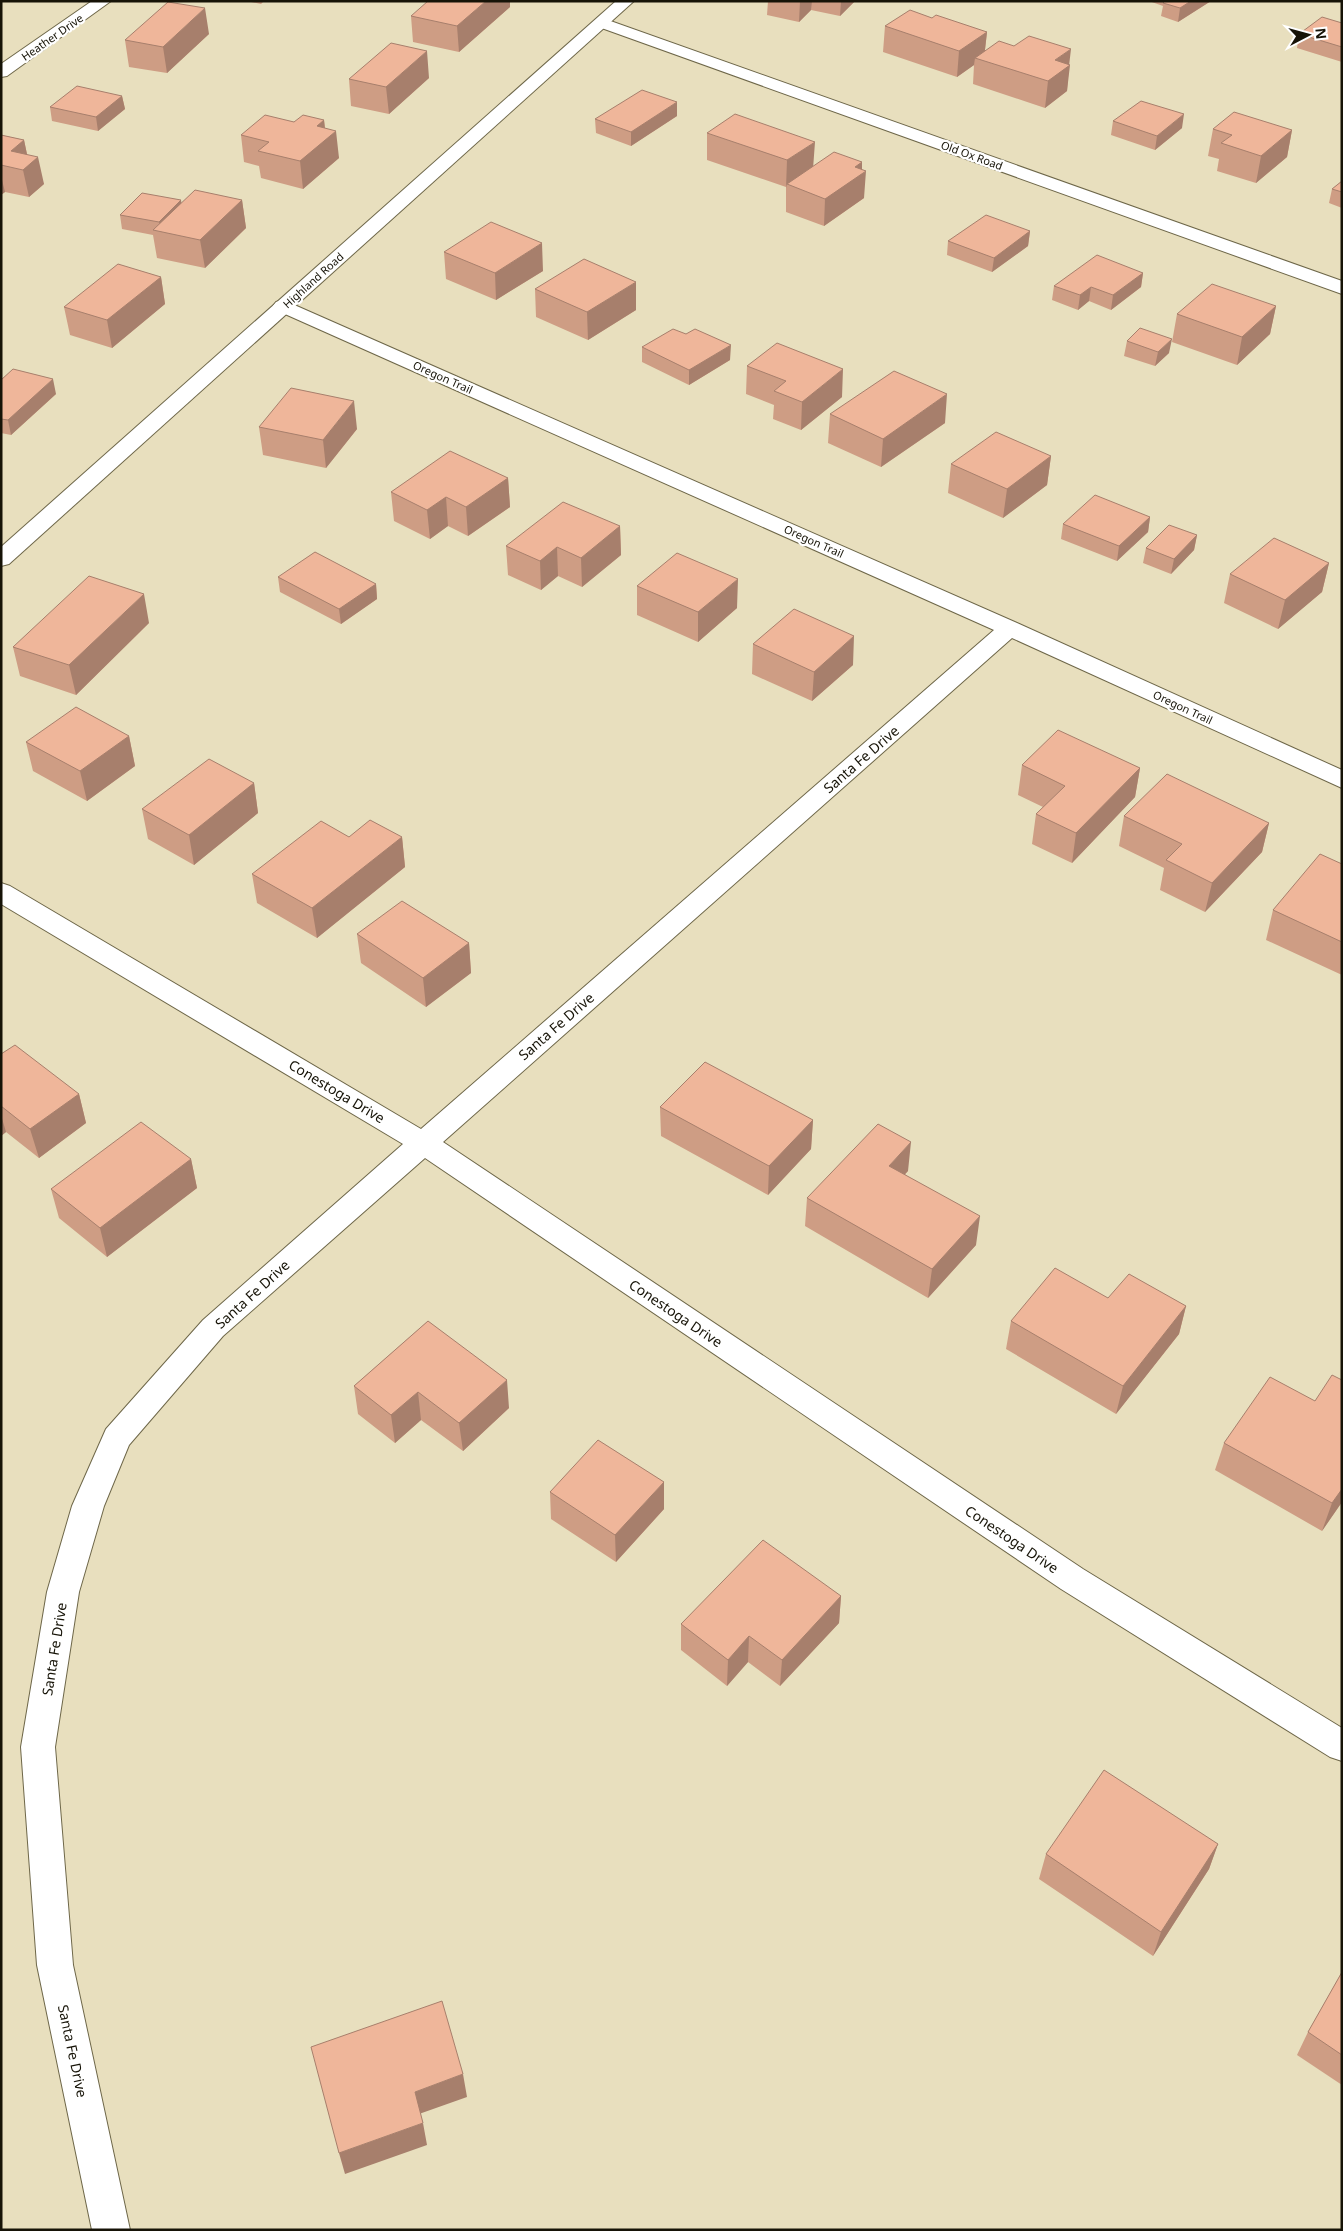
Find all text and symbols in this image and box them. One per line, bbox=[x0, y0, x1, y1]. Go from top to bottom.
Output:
street label: Heather Drive bbox=[18, 10, 86, 64]
north arrow bbox=[1283, 10, 1333, 60]
text: N bbox=[1311, 27, 1331, 40]
street label: Old Ox Road bbox=[939, 137, 1005, 173]
street label: Highland Road bbox=[280, 249, 346, 311]
street label: Oregon Trail bbox=[411, 357, 475, 397]
street label: Oregon Trail bbox=[782, 521, 846, 561]
street label: Oregon Trail bbox=[1151, 687, 1215, 727]
street label: Santa Fe Drive bbox=[819, 721, 903, 797]
street label: Santa Fe Drive bbox=[514, 988, 598, 1064]
street label: Conestoga Drive bbox=[285, 1055, 389, 1127]
street label: Santa Fe Drive bbox=[211, 1255, 293, 1333]
street label: Conestoga Drive bbox=[626, 1275, 727, 1351]
street label: Conestoga Drive bbox=[962, 1501, 1063, 1577]
street label: Santa Fe Drive bbox=[37, 1601, 71, 1697]
street label: Santa Fe Drive bbox=[54, 2003, 92, 2099]

